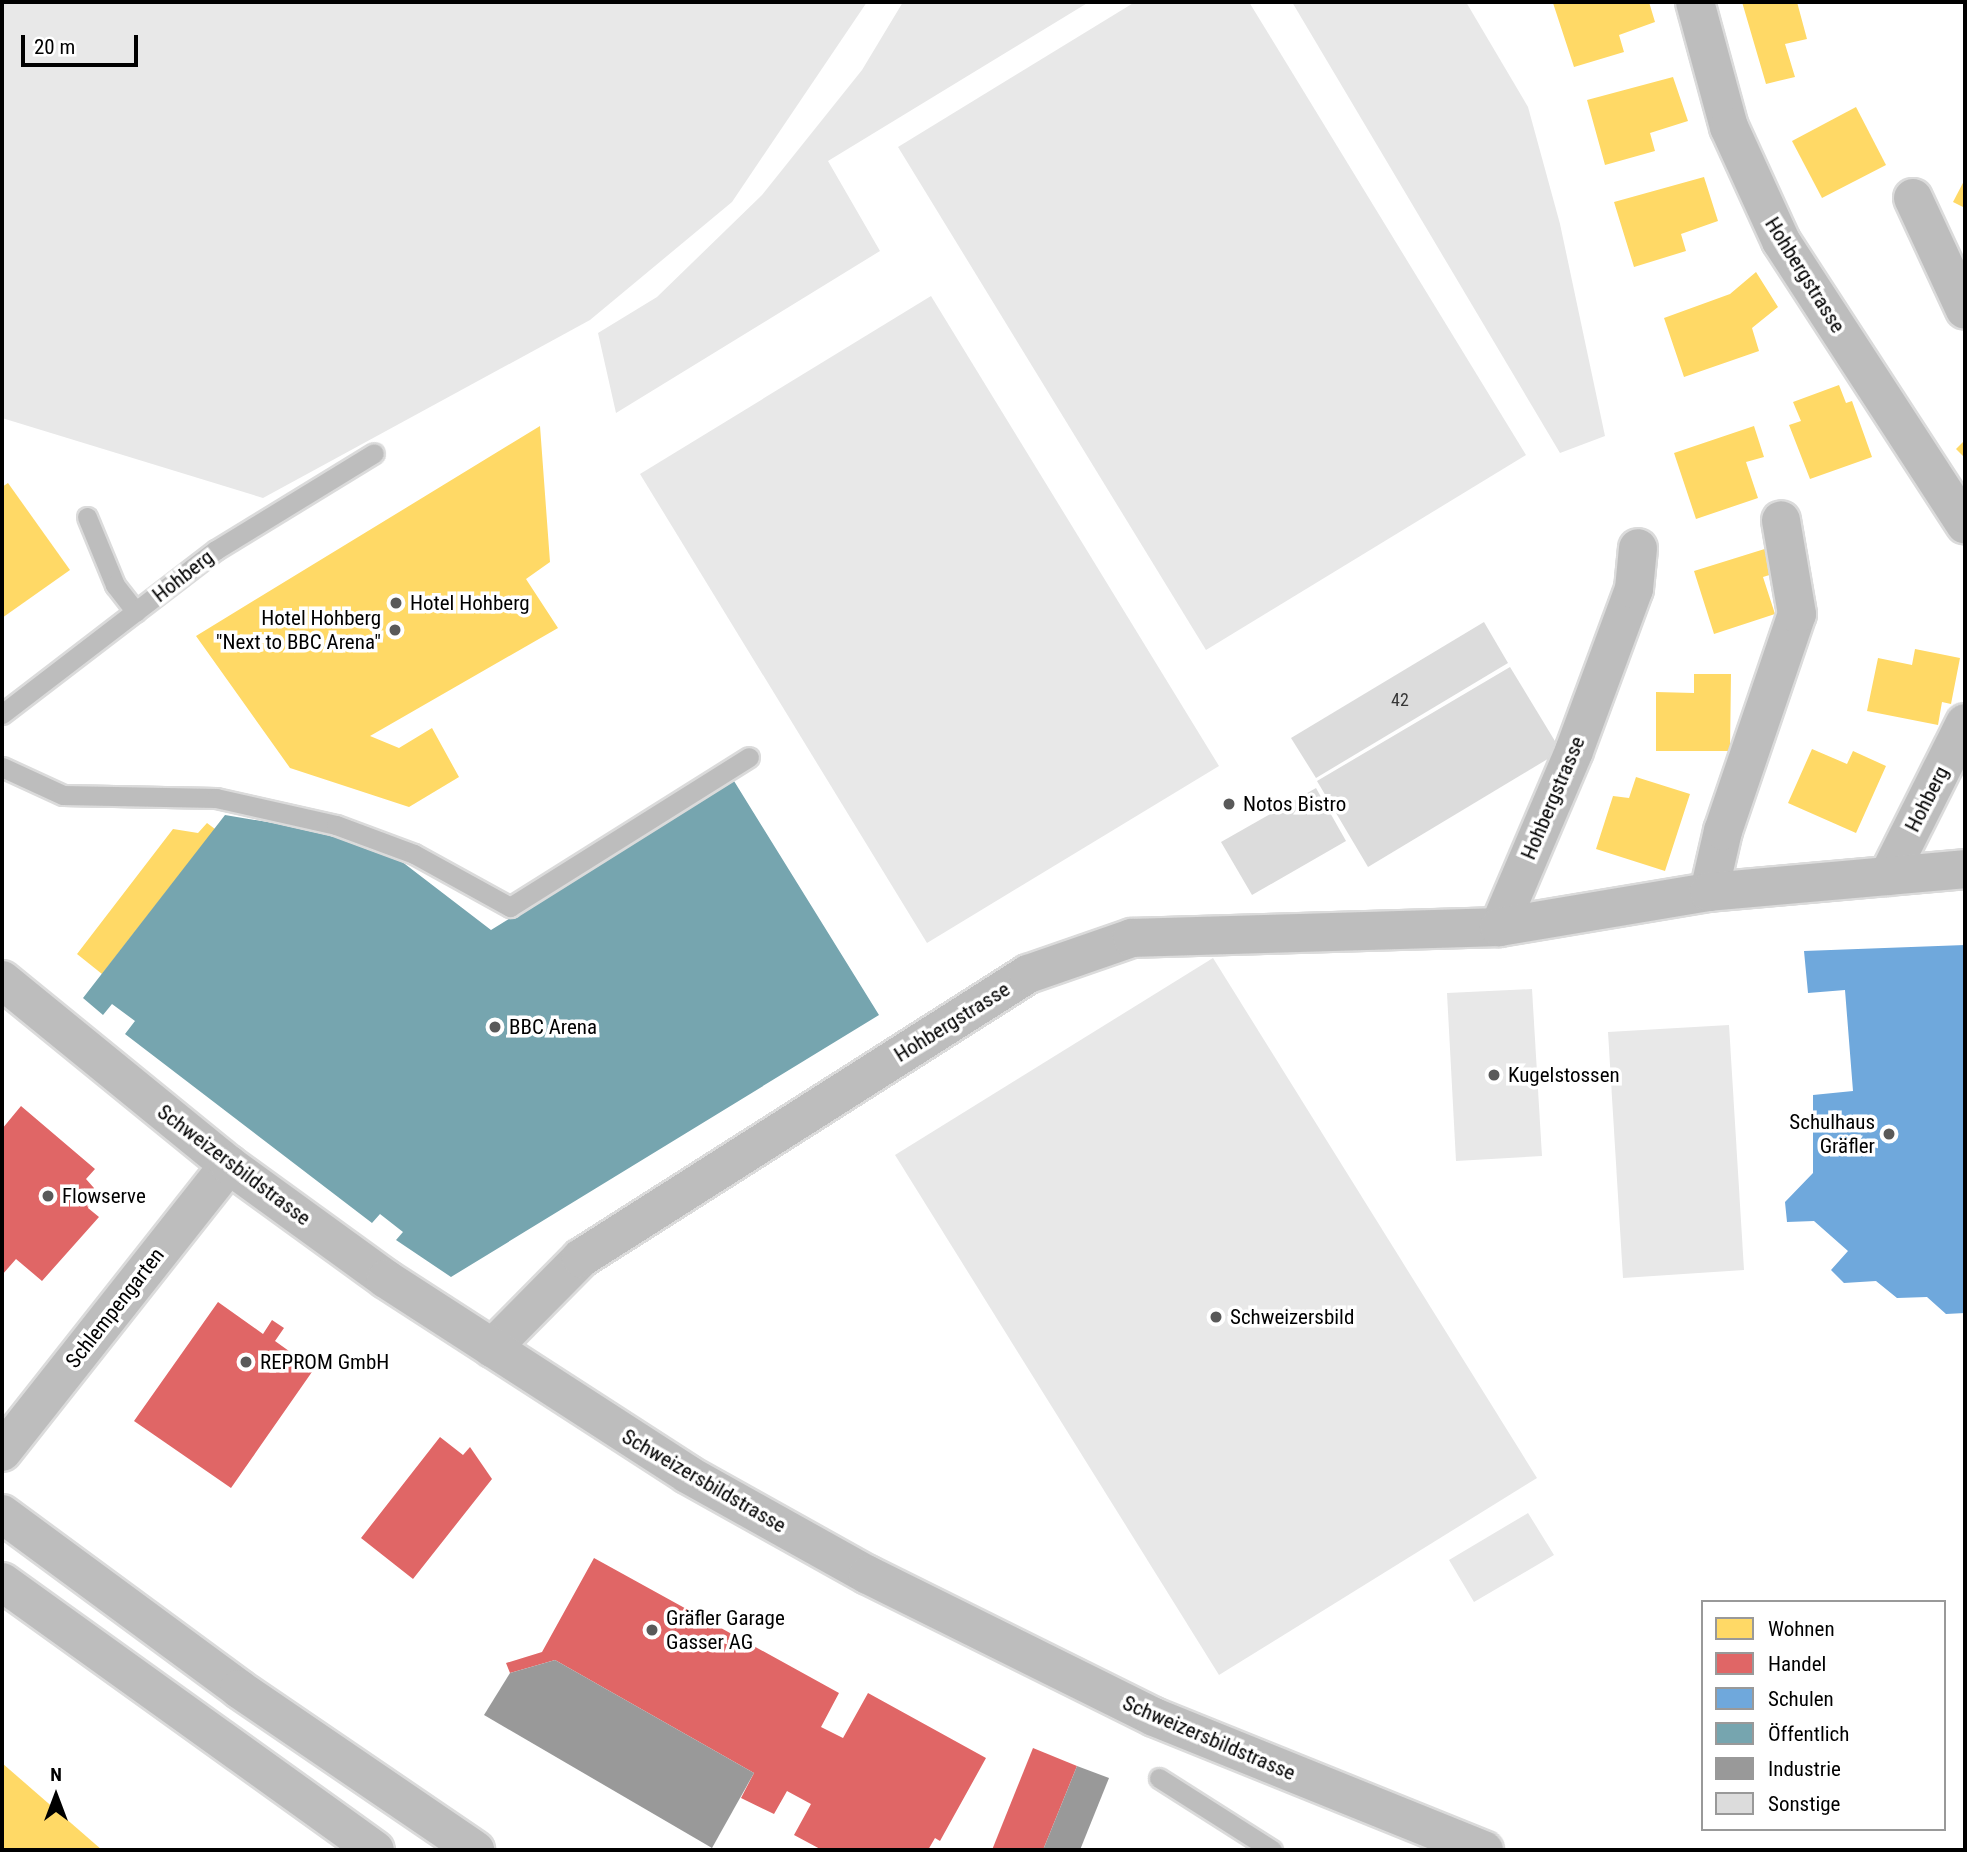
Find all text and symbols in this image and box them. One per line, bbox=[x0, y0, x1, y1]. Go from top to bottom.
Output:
scale bar bbox=[24, 21, 142, 65]
text: 20 m bbox=[34, 35, 75, 59]
street label: Hohbergstrasse bbox=[1760, 213, 1850, 337]
street label: Hohberg bbox=[147, 544, 219, 608]
place label: Hotel Hohberg bbox=[410, 590, 530, 616]
marker: Hotel Hohberg bbox=[388, 595, 404, 611]
place label: Hotel Hohberg "Next to BBC Arena" bbox=[216, 605, 381, 655]
marker: Hotel Hohberg "Next to BBC Arena" bbox=[387, 622, 403, 638]
house number: 42 bbox=[1391, 689, 1409, 711]
street label: Hohbergstrasse bbox=[1516, 733, 1590, 863]
street label: Hohberg bbox=[1900, 762, 1954, 836]
place label: Notos Bistro bbox=[1243, 791, 1346, 817]
marker: Notos Bistro bbox=[1221, 796, 1237, 812]
street label: Hohbergstrasse bbox=[890, 977, 1014, 1067]
place label: BBC Arena bbox=[509, 1014, 597, 1040]
marker: BBC Arena bbox=[487, 1019, 503, 1035]
place label: Kugelstossen bbox=[1508, 1062, 1620, 1088]
marker: Kugelstossen bbox=[1486, 1067, 1502, 1083]
street label: Schweizersbildstrasse bbox=[152, 1099, 316, 1231]
place label: Schulhaus Gräfler bbox=[1789, 1109, 1875, 1159]
marker: Schulhaus Gräfler bbox=[1881, 1126, 1897, 1142]
place label: Flowserve bbox=[62, 1183, 146, 1209]
marker: Flowserve bbox=[40, 1188, 56, 1204]
street label: Schlempengarten bbox=[60, 1243, 170, 1373]
place label: Schweizersbild bbox=[1230, 1304, 1354, 1330]
marker: Schweizersbild bbox=[1208, 1309, 1224, 1325]
place label: REPROM GmbH bbox=[260, 1349, 389, 1375]
marker: REPROM GmbH bbox=[238, 1354, 254, 1370]
street label: Schweizersbildstrasse bbox=[618, 1424, 790, 1538]
legend bbox=[1701, 1600, 1946, 1831]
place label: Gräfler Garage Gasser AG bbox=[666, 1605, 785, 1655]
text: Wohnen bbox=[1768, 1617, 1835, 1641]
marker: Gräfler Garage Gasser AG bbox=[644, 1622, 660, 1638]
text: Handel bbox=[1768, 1652, 1826, 1676]
text: Schulen bbox=[1768, 1687, 1834, 1711]
street label: Schweizersbildstrasse bbox=[1119, 1690, 1299, 1786]
text: Öffentlich bbox=[1768, 1722, 1849, 1746]
text: Industrie bbox=[1768, 1757, 1841, 1781]
north arrow bbox=[21, 1761, 91, 1831]
text: N bbox=[50, 1763, 62, 1786]
text: Sonstige bbox=[1768, 1792, 1840, 1816]

